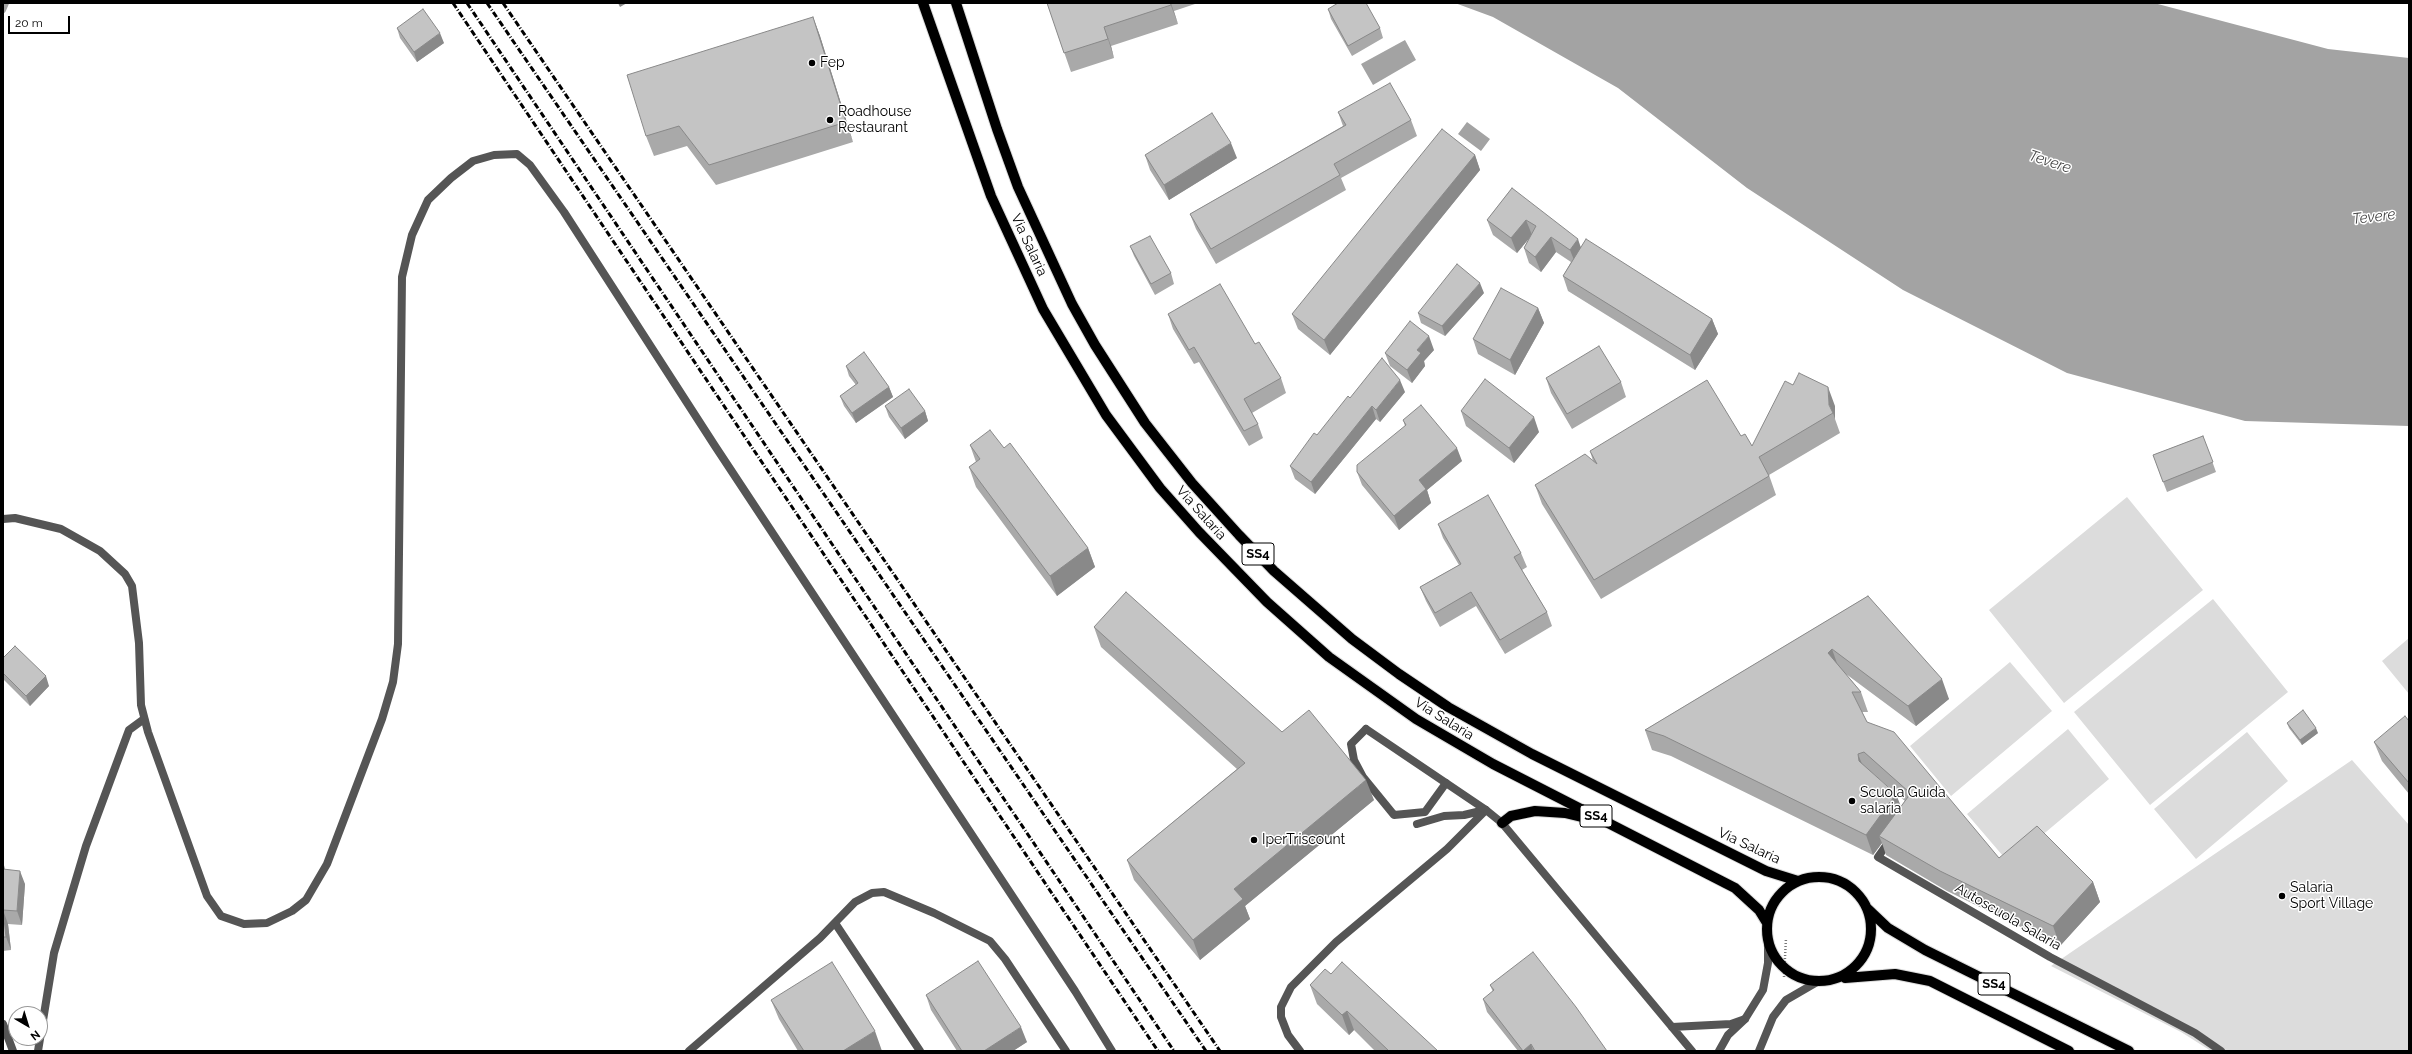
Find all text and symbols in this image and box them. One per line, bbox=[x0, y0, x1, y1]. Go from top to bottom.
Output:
scale bar bbox=[10, 8, 72, 34]
text: 20 m bbox=[15, 16, 43, 30]
place label: Fep bbox=[820, 55, 845, 71]
marker: Fep bbox=[807, 58, 817, 68]
place label: Roadhouse Restaurant bbox=[838, 104, 911, 136]
marker: Roadhouse Restaurant bbox=[825, 115, 835, 125]
water label: Tevere bbox=[2027, 147, 2073, 177]
water label: Tevere bbox=[2351, 205, 2397, 229]
street label: Via Salaria bbox=[1007, 211, 1051, 279]
street label: Via Salaria bbox=[1172, 483, 1230, 543]
road number: SS4 bbox=[1242, 543, 1274, 565]
street label: Via Salaria bbox=[1411, 694, 1477, 744]
place label: Scuola Guida salaria bbox=[1860, 785, 1946, 818]
marker: Scuola Guida salaria bbox=[1847, 796, 1857, 806]
road number: SS4 bbox=[1580, 805, 1612, 827]
street label: Via Salaria bbox=[1715, 824, 1783, 868]
place label: IperTriscount bbox=[1262, 832, 1345, 848]
marker: IperTriscount bbox=[1249, 835, 1259, 845]
street label: Autoscuola Salaria bbox=[1952, 880, 2064, 954]
place label: Salaria Sport Village bbox=[2290, 880, 2373, 912]
marker: Salaria Sport Village bbox=[2277, 891, 2287, 901]
road number: SS4 bbox=[1978, 973, 2010, 995]
north arrow bbox=[8, 1006, 48, 1046]
text: N bbox=[28, 1027, 42, 1043]

